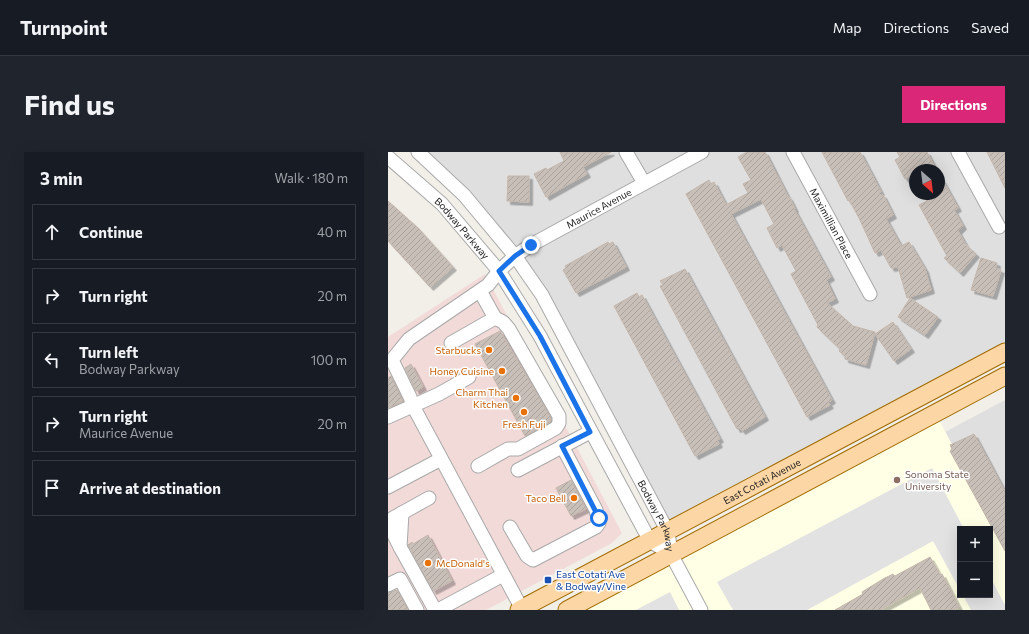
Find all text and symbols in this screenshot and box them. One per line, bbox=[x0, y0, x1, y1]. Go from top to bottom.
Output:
text: Turnpoint bbox=[20, 16, 108, 39]
text: Map bbox=[833, 19, 862, 36]
text: Directions bbox=[884, 19, 949, 36]
text: Saved bbox=[971, 19, 1009, 36]
button: Directions bbox=[902, 86, 1005, 123]
text: Find us bbox=[24, 87, 115, 121]
north arrow bbox=[909, 164, 945, 200]
text: 3 min bbox=[40, 168, 83, 189]
text: Walk · 180 m bbox=[274, 170, 348, 186]
street label: Maurice Avenue bbox=[564, 186, 633, 231]
street label: Maximillian Place bbox=[808, 186, 856, 261]
street label: Bodway Parkway bbox=[433, 195, 492, 261]
icon: ahead bbox=[41, 221, 63, 243]
text: Continue bbox=[79, 223, 143, 241]
text: 40 m bbox=[317, 224, 347, 240]
route end bbox=[522, 236, 540, 254]
icon: right bbox=[41, 285, 63, 307]
text: Turn right bbox=[79, 287, 148, 305]
text: 20 m bbox=[318, 288, 347, 304]
text: Turn left bbox=[79, 343, 138, 361]
place label: Starbucks bbox=[435, 344, 481, 356]
marker: Starbucks bbox=[484, 345, 494, 355]
icon: left bbox=[41, 349, 63, 371]
text: 100 m bbox=[311, 352, 347, 368]
text: Bodway Parkway bbox=[79, 361, 180, 377]
place label: Honey Cuisine bbox=[429, 365, 494, 377]
marker: Honey Cuisine bbox=[497, 366, 507, 376]
place label: Charm Thai Kitchen bbox=[456, 386, 508, 410]
marker: Charm Thai Kitchen bbox=[511, 393, 521, 403]
text: Turn right bbox=[79, 407, 148, 425]
marker: Fresh Fuji bbox=[519, 407, 529, 417]
icon: right bbox=[41, 413, 63, 435]
text: 20 m bbox=[318, 416, 347, 432]
place label: Fresh Fuji bbox=[502, 418, 546, 430]
text: Maurice Avenue bbox=[79, 425, 173, 441]
street label: East Cotati Avenue bbox=[721, 456, 803, 506]
place label: Sonoma State University bbox=[905, 468, 969, 492]
marker: Sonoma State University bbox=[892, 475, 902, 485]
icon: arrive bbox=[41, 477, 63, 499]
street label: Bodway Parkway bbox=[635, 478, 677, 552]
text: Arrive at destination bbox=[79, 479, 221, 497]
place label: Taco Bell bbox=[526, 492, 566, 504]
marker: Taco Bell bbox=[569, 493, 579, 503]
route start bbox=[590, 509, 608, 527]
map controls bbox=[957, 526, 993, 598]
button: + bbox=[957, 526, 993, 562]
place label: McDonald's bbox=[436, 557, 490, 569]
marker: McDonald's bbox=[423, 558, 433, 568]
button: − bbox=[957, 562, 993, 598]
place label: East Cotati Ave & Bodway/Vine bbox=[556, 568, 626, 592]
marker: East Cotati Ave & Bodway/Vine bbox=[543, 575, 553, 585]

